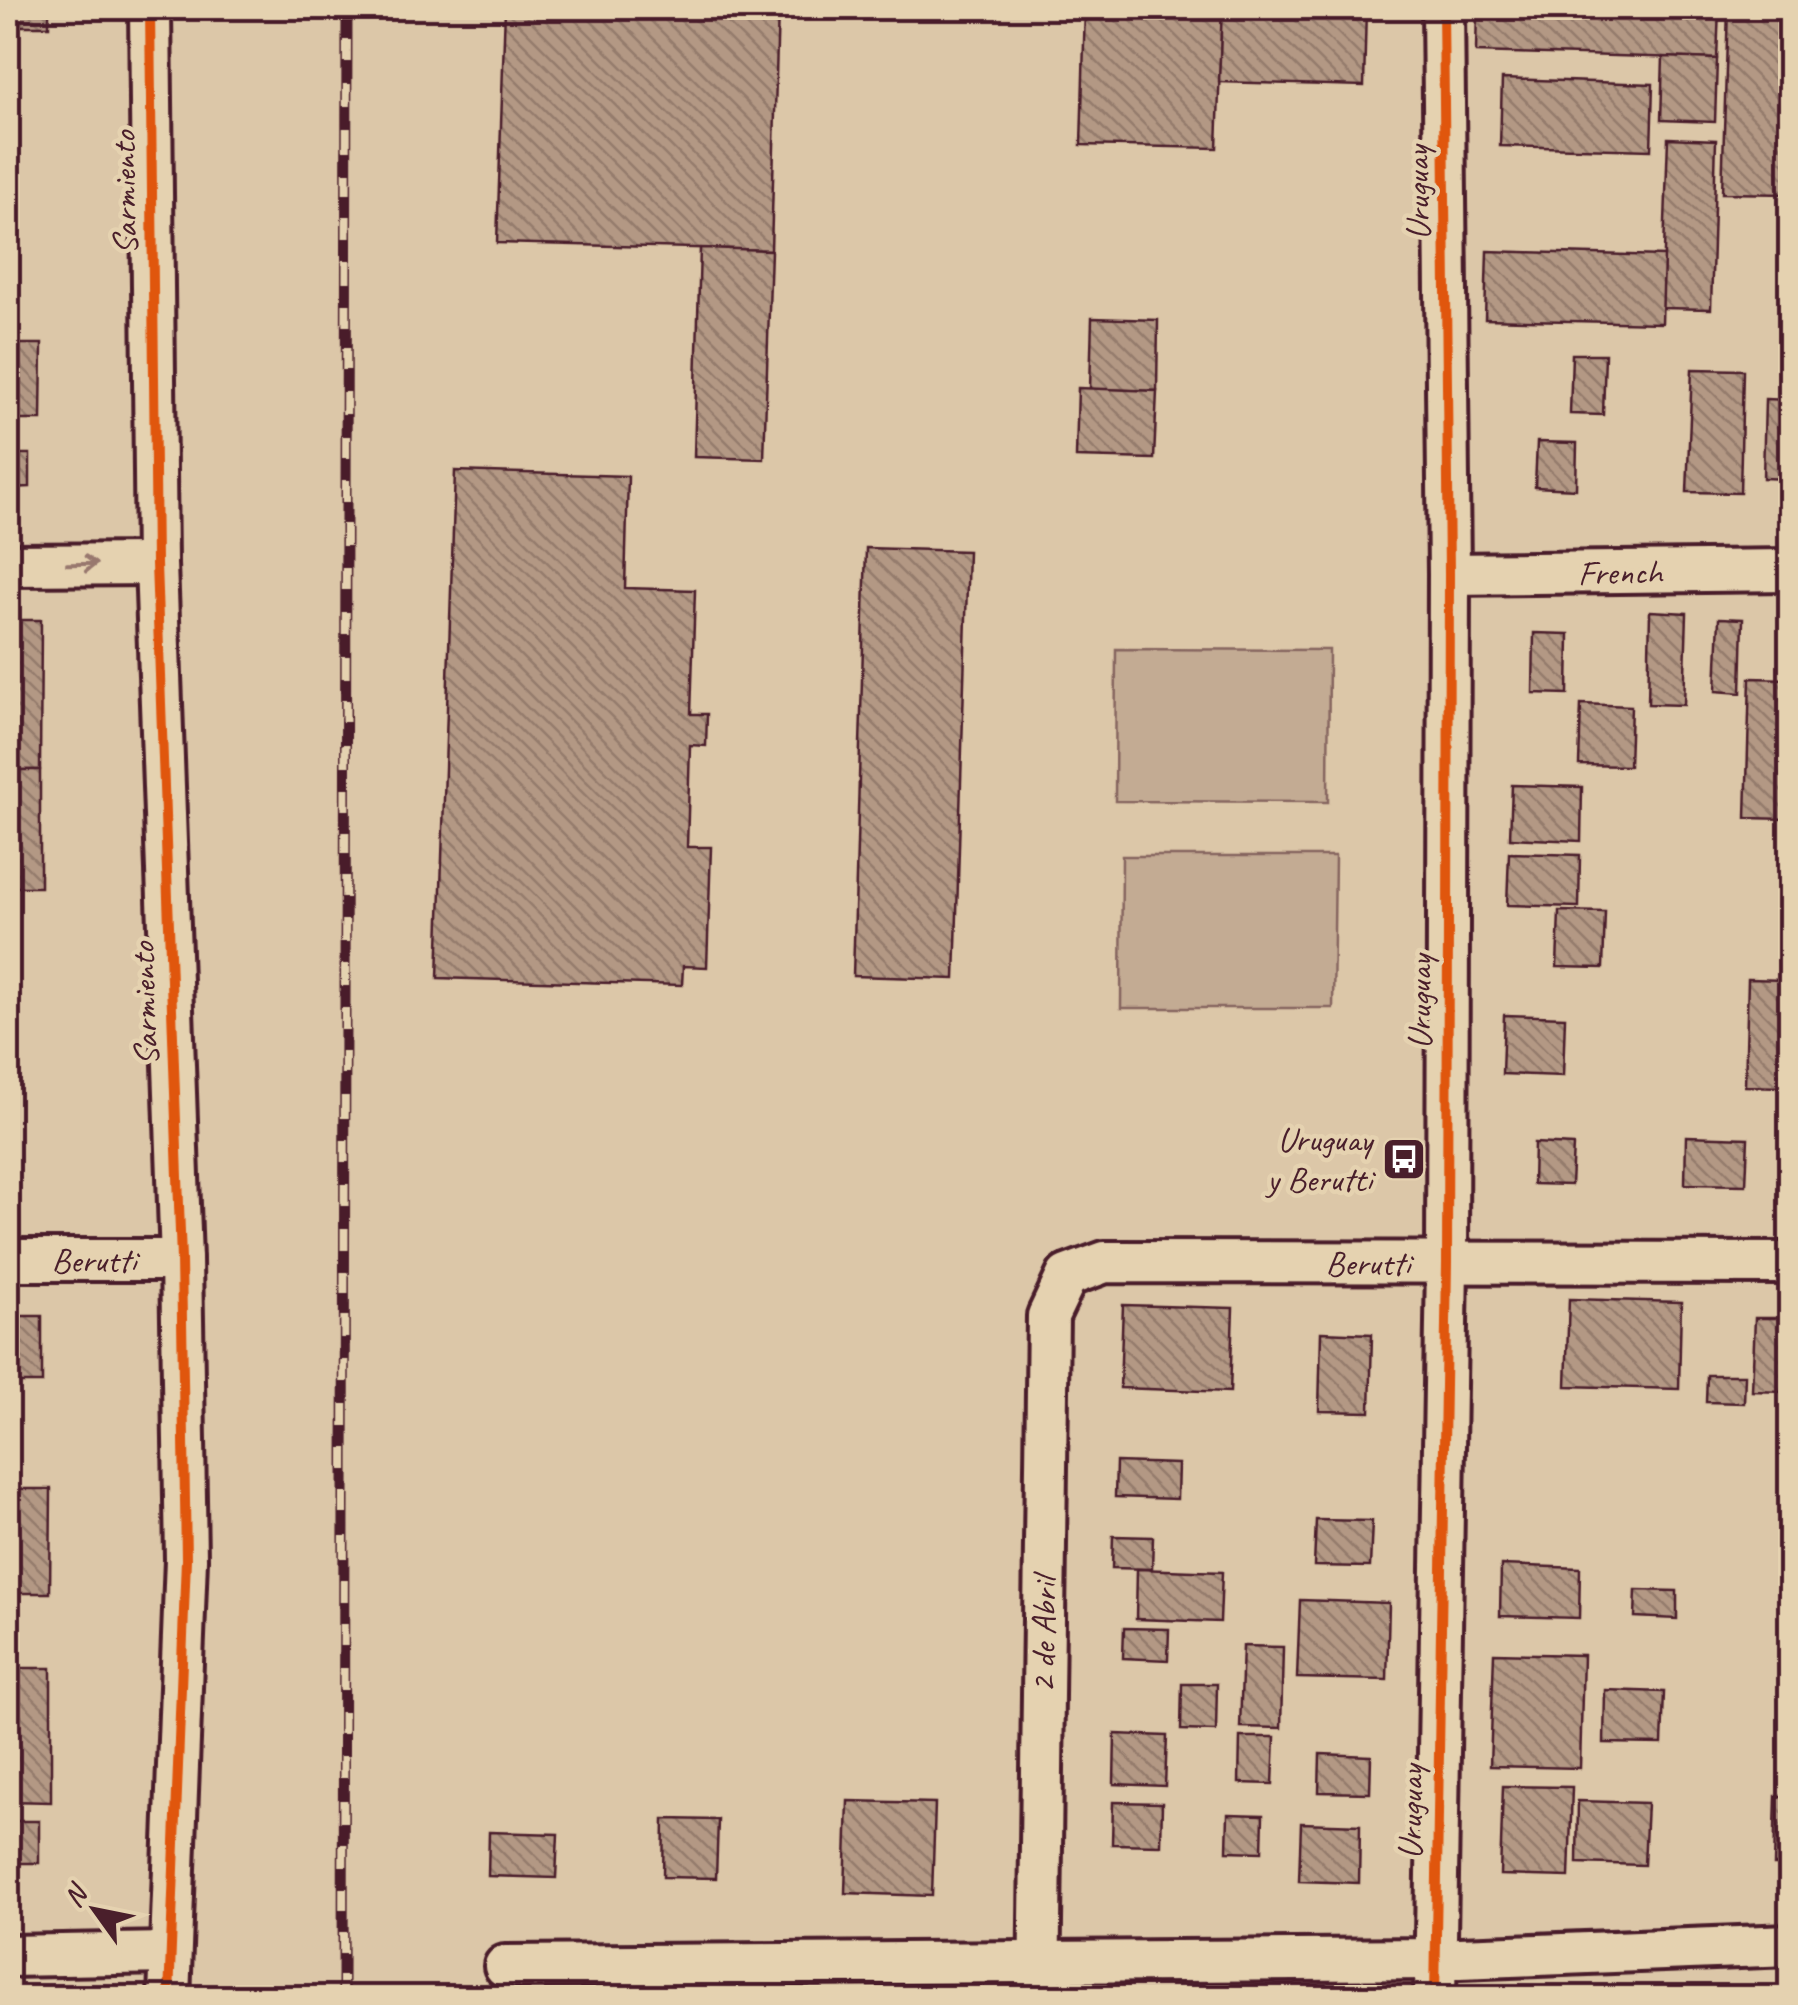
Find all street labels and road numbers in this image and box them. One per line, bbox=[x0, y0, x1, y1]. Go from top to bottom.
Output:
street label: Sarmiento bbox=[101, 129, 148, 255]
street label: Uruguay bbox=[1394, 142, 1441, 241]
street label: French bbox=[1577, 549, 1664, 596]
street label: Sarmiento bbox=[120, 940, 169, 1067]
street label: Uruguay bbox=[1397, 952, 1442, 1049]
street label: Berutti bbox=[52, 1238, 141, 1283]
street label: Berutti bbox=[1326, 1241, 1415, 1286]
street label: 2 de Abril bbox=[1020, 1571, 1067, 1693]
street label: Uruguay bbox=[1387, 1761, 1434, 1860]

